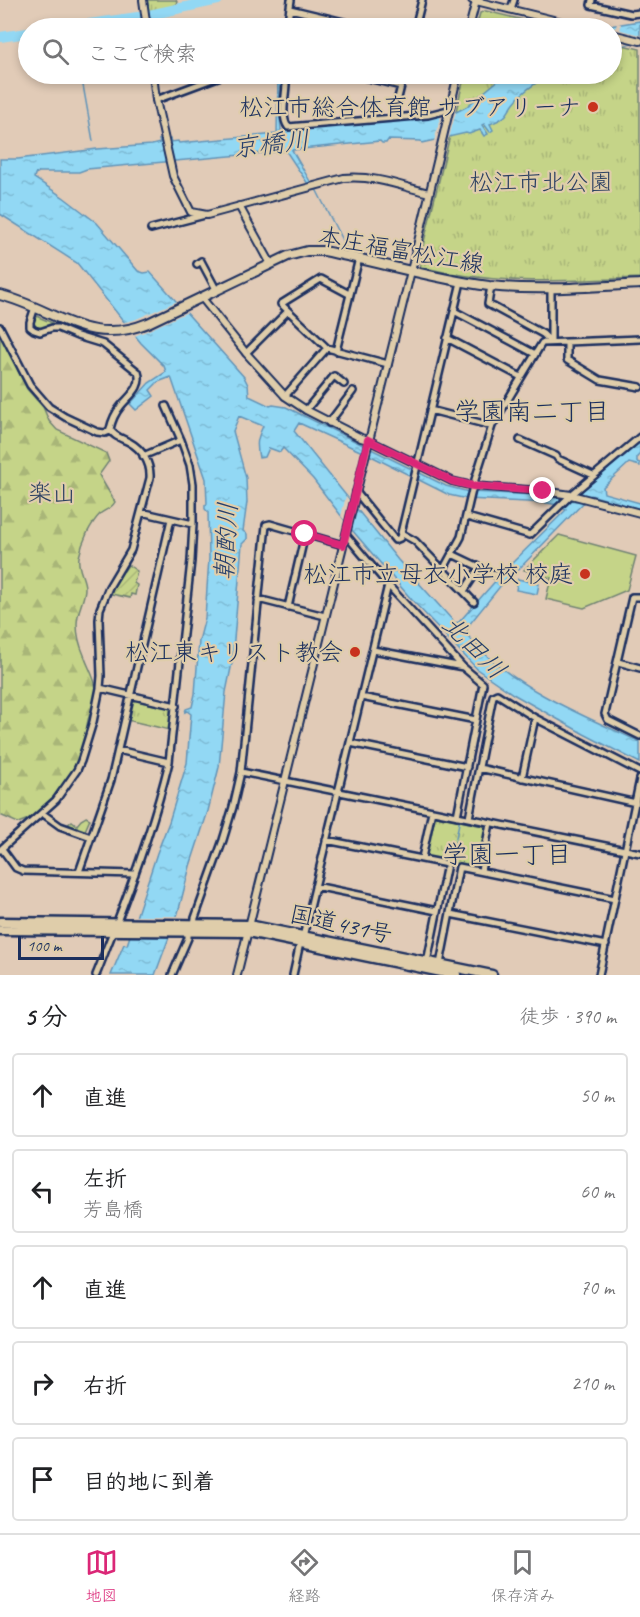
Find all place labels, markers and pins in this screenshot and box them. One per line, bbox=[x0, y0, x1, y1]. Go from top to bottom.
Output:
place label: 松江市総合体育館 サブアリーナ bbox=[239, 92, 581, 122]
marker: 松江市総合体育館 サブアリーナ bbox=[586, 100, 600, 114]
place label: 松江市立母衣小学校 校庭 bbox=[303, 559, 573, 589]
marker: 松江市立母衣小学校 校庭 bbox=[578, 567, 592, 581]
place label: 松江東キリスト教会 bbox=[125, 637, 343, 667]
marker: 松江東キリスト教会 bbox=[348, 645, 362, 659]

